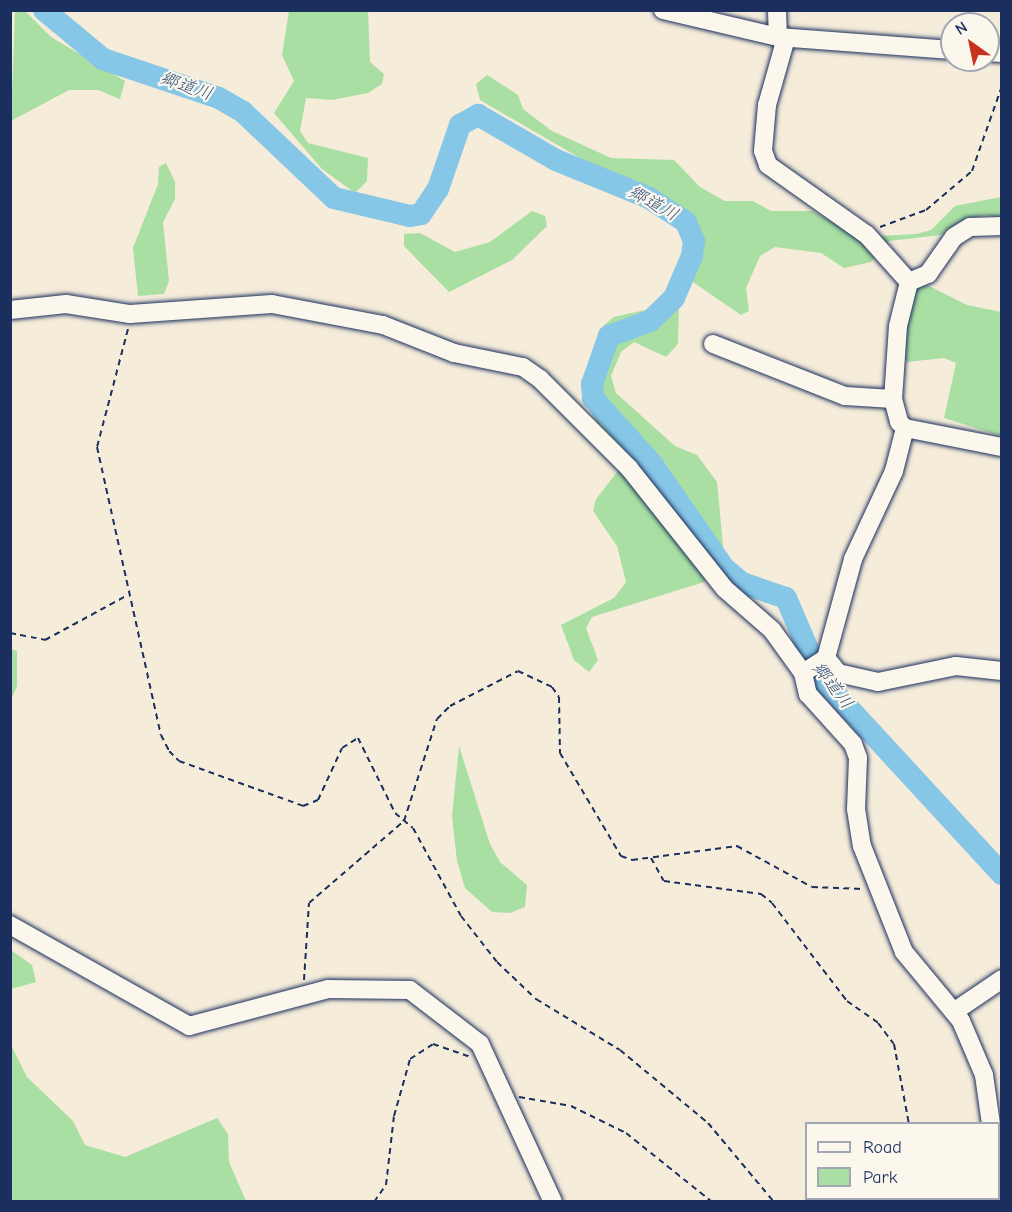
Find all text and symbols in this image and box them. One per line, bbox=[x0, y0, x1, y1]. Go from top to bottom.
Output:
north arrow bbox=[940, 12, 1000, 72]
text: N bbox=[952, 18, 971, 39]
water label: 郷道川 bbox=[157, 68, 215, 106]
water label: 郷道川 bbox=[624, 181, 682, 227]
water label: 郷道川 bbox=[807, 658, 857, 714]
legend bbox=[805, 1122, 1000, 1200]
text: Road bbox=[863, 1137, 902, 1158]
text: Park bbox=[863, 1167, 897, 1188]

